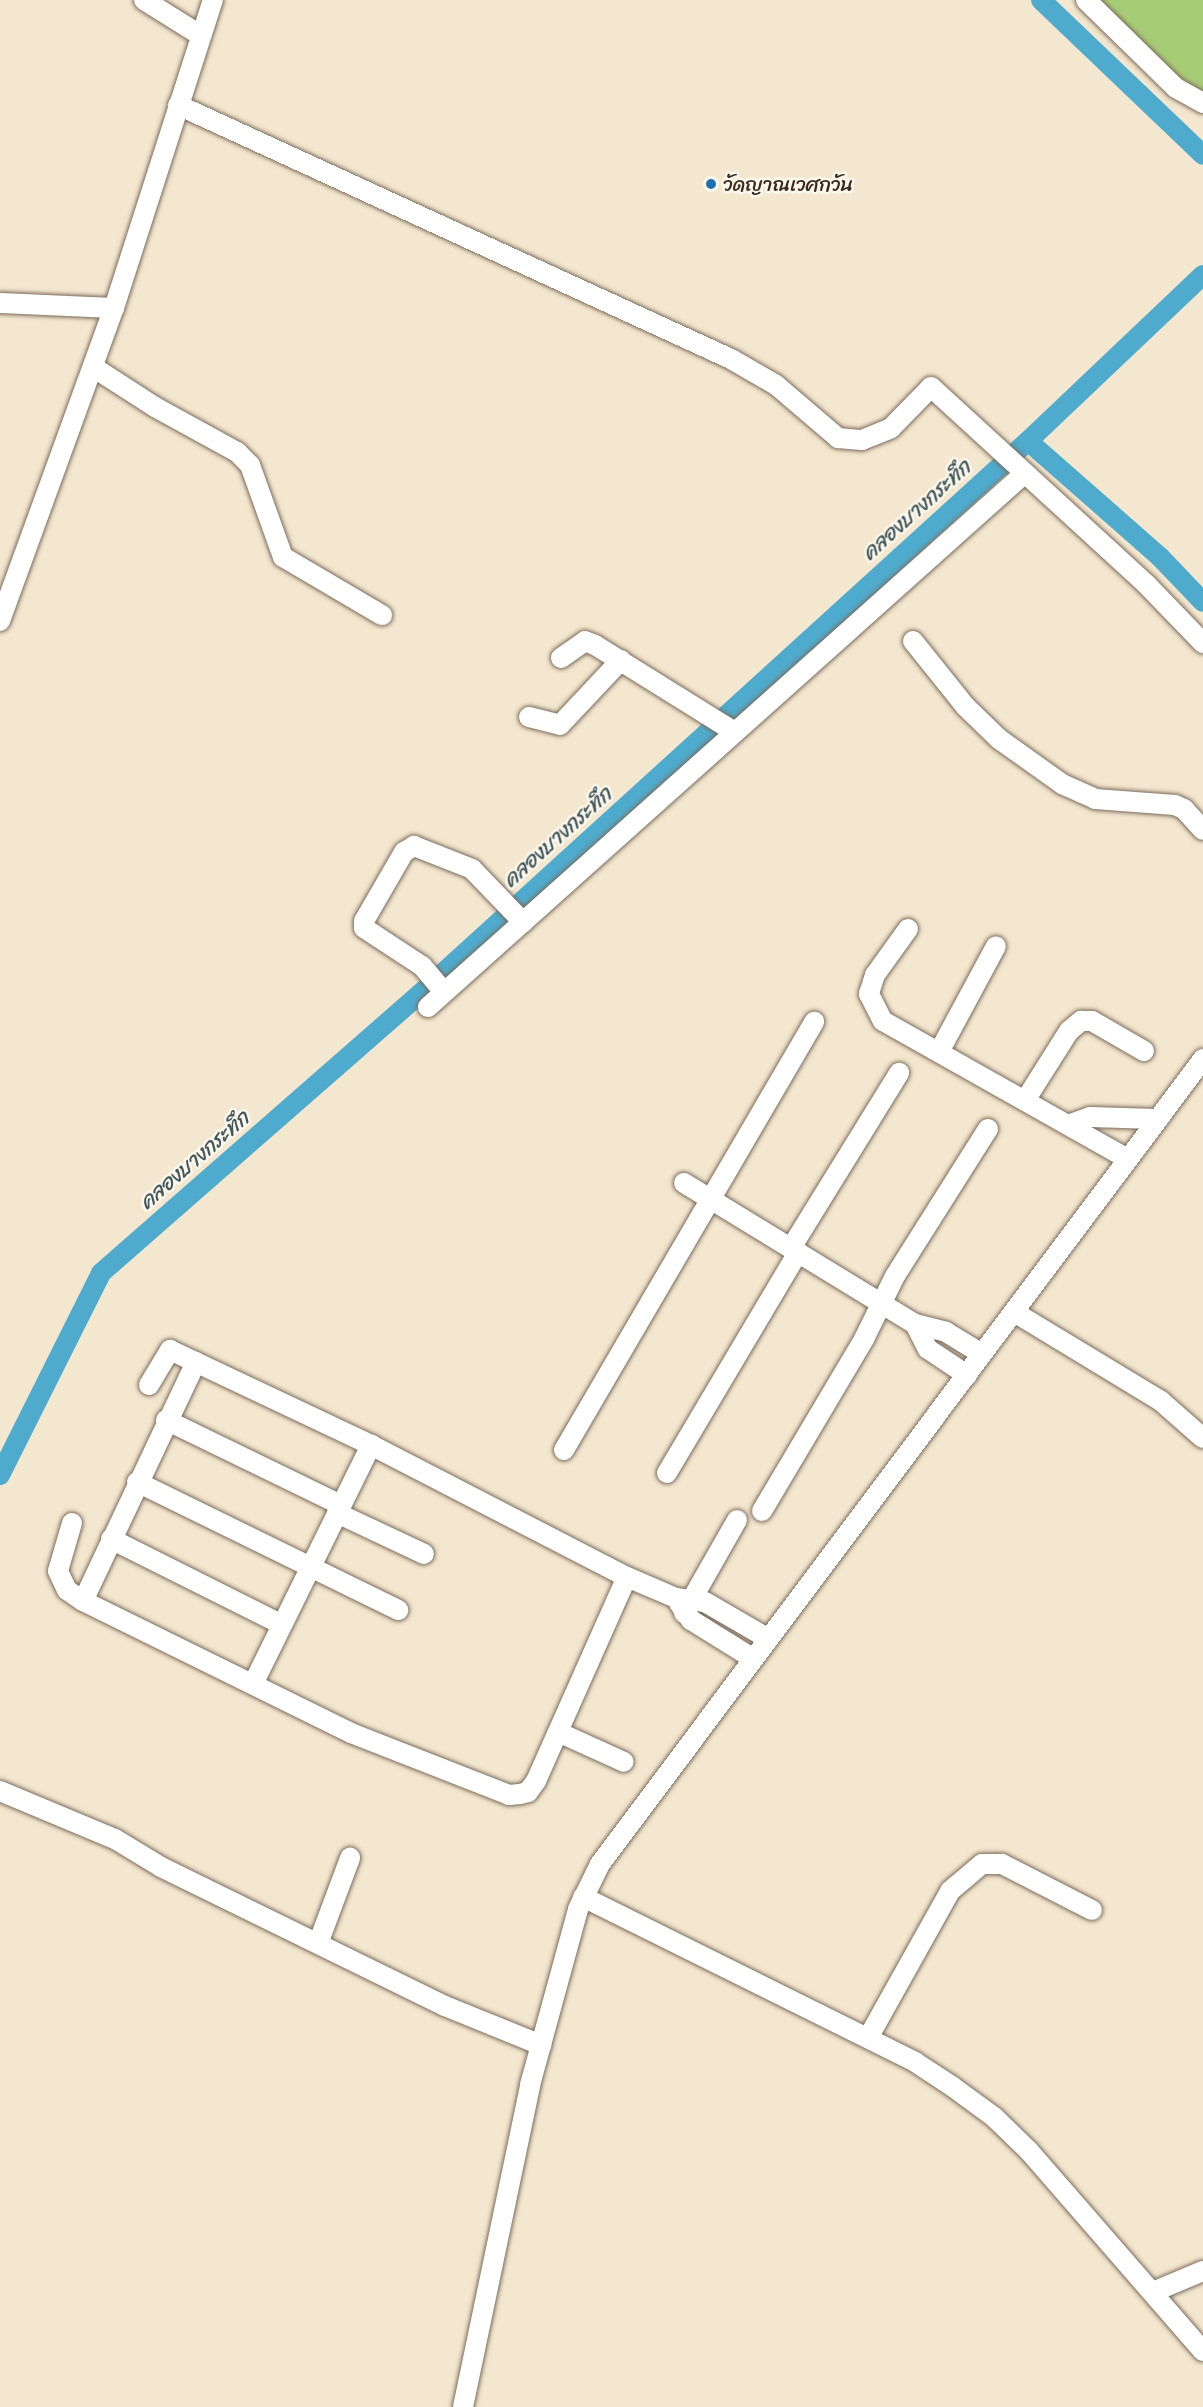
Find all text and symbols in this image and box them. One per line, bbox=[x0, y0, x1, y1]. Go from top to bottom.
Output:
place label: วัดญาณเวศกวัน bbox=[723, 172, 853, 196]
marker: วัดญาณเวศกวัน bbox=[704, 177, 718, 191]
water label: คลองบางกระทึก bbox=[856, 455, 976, 565]
water label: คลองบางกระทึก bbox=[497, 782, 617, 892]
water label: คลองบางกระทึก bbox=[134, 1105, 254, 1215]

